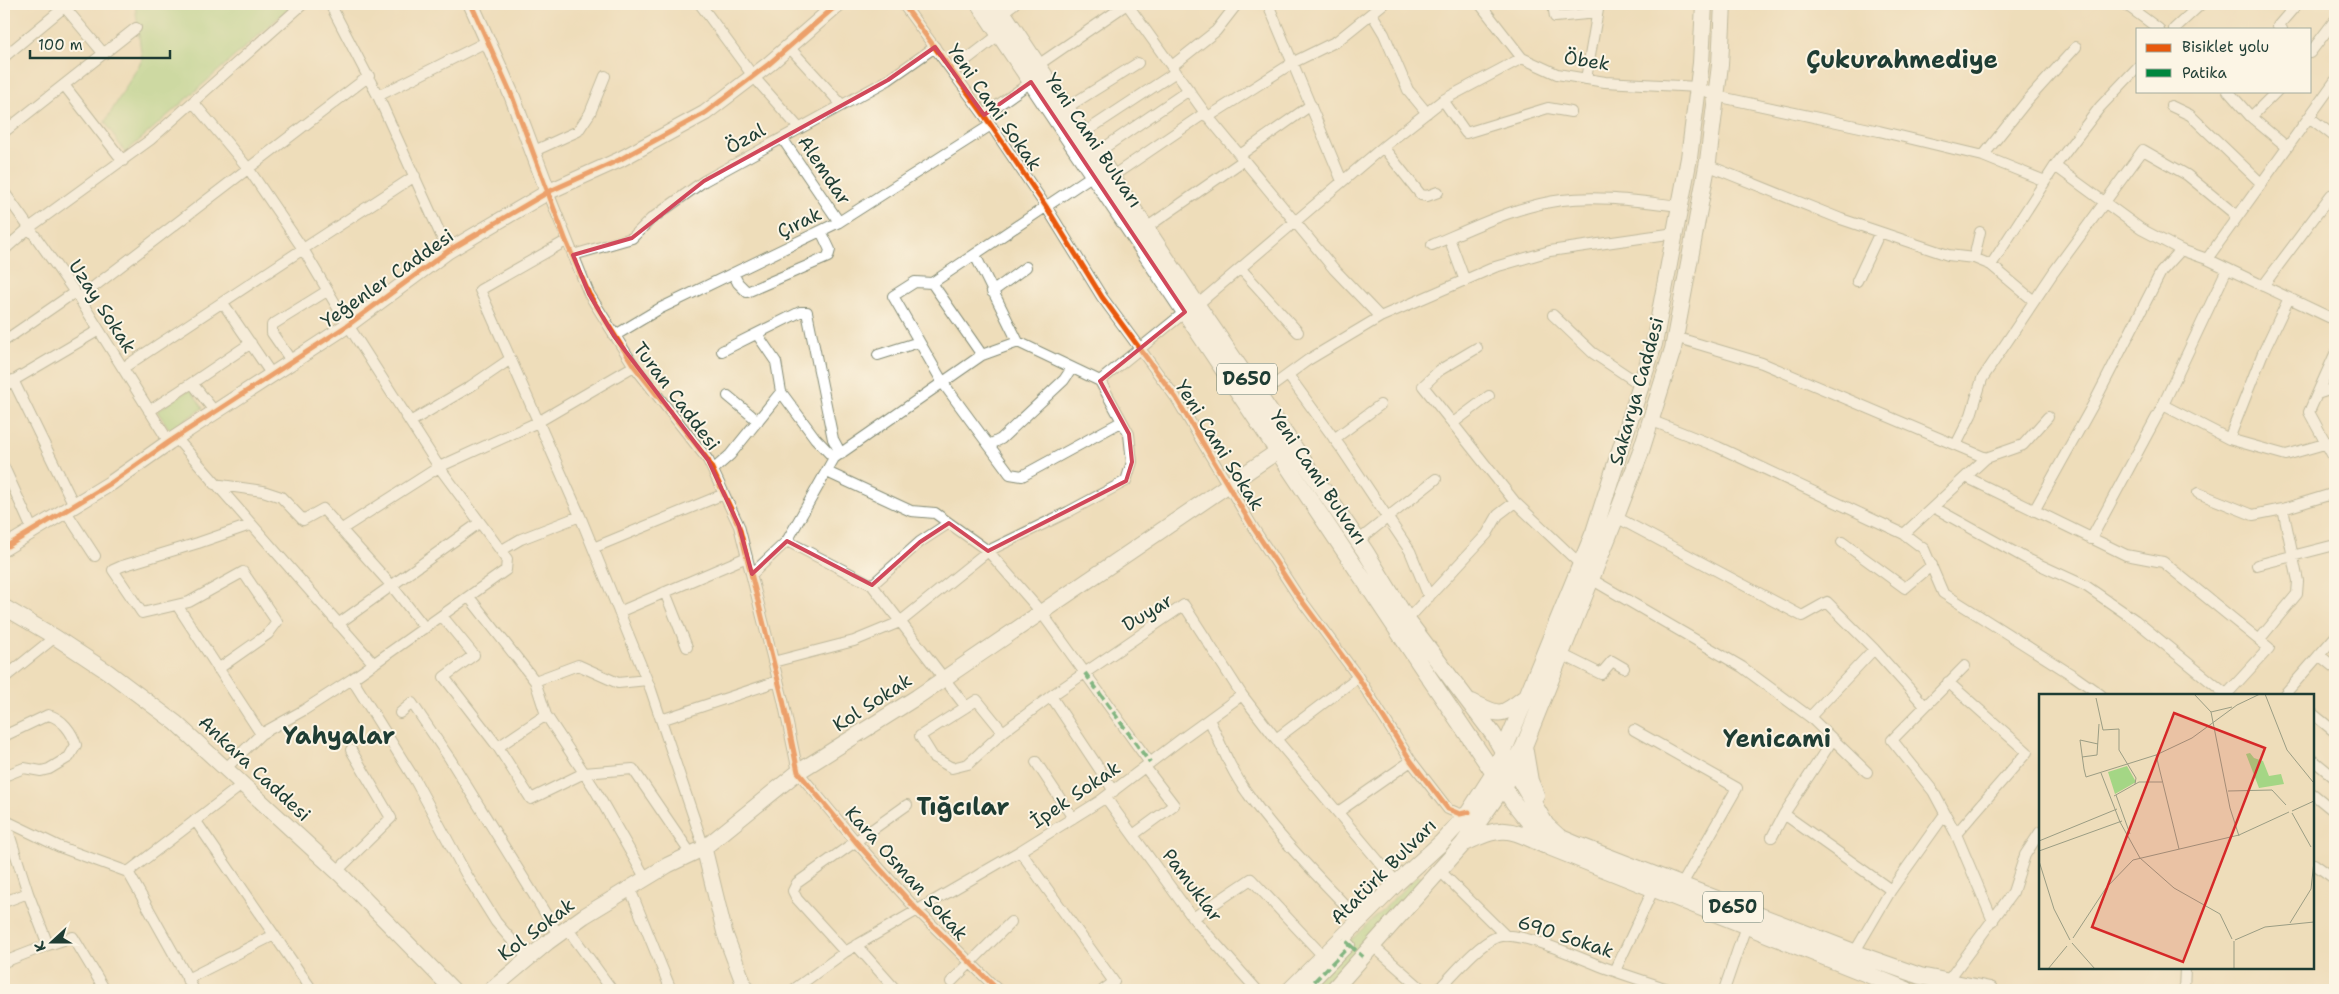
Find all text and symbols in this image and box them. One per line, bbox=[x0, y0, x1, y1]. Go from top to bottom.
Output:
scale bar bbox=[30, 28, 170, 60]
legend bbox=[2136, 28, 2312, 92]
text: 100 m bbox=[38, 35, 83, 55]
text: Bisiklet yolu bbox=[2182, 37, 2269, 57]
street label: Yeni Cami Sokak bbox=[941, 39, 1048, 176]
district label: Çukurahmediye bbox=[1806, 44, 1998, 76]
street label: Öbek bbox=[1562, 45, 1612, 76]
text: Patika bbox=[2182, 63, 2228, 83]
street label: Yeni Cami Bulvarı bbox=[1039, 68, 1148, 213]
street label: Özal bbox=[721, 117, 770, 159]
street label: Alemdar bbox=[792, 131, 857, 210]
street label: Çırak bbox=[773, 201, 826, 244]
street label: Yeğenler Caddesi bbox=[316, 223, 459, 334]
street label: Uzay Sokak bbox=[63, 255, 142, 358]
street label: Sakarya Caddesi bbox=[1603, 314, 1670, 468]
street label: Turan Caddesi bbox=[628, 337, 726, 456]
road number: D650 bbox=[1217, 364, 1277, 394]
street label: Yeni Cami Sokak bbox=[1169, 375, 1270, 515]
street label: Yeni Cami Bulvarı bbox=[1264, 405, 1373, 550]
street label: Duyar bbox=[1117, 588, 1177, 637]
street label: Kol Sokak bbox=[828, 667, 917, 737]
inset map bbox=[2039, 694, 2314, 969]
street label: Ankara Caddesi bbox=[193, 710, 316, 827]
district label: Yahyalar bbox=[283, 720, 395, 752]
district label: Yenicami bbox=[1723, 723, 1831, 755]
street label: İpek Sokak bbox=[1025, 755, 1125, 834]
district label: Tığcılar bbox=[917, 791, 1010, 823]
street label: Kara Osman Sokak bbox=[839, 801, 974, 946]
street label: Atatürk Bulvarı bbox=[1325, 813, 1442, 930]
street label: Pamuklar bbox=[1157, 844, 1228, 927]
street label: Kol Sokak bbox=[493, 892, 580, 966]
road number: D650 bbox=[1703, 892, 1763, 922]
street label: 690 Sokak bbox=[1515, 909, 1617, 964]
north arrow bbox=[28, 916, 78, 966]
text: K bbox=[30, 939, 50, 954]

